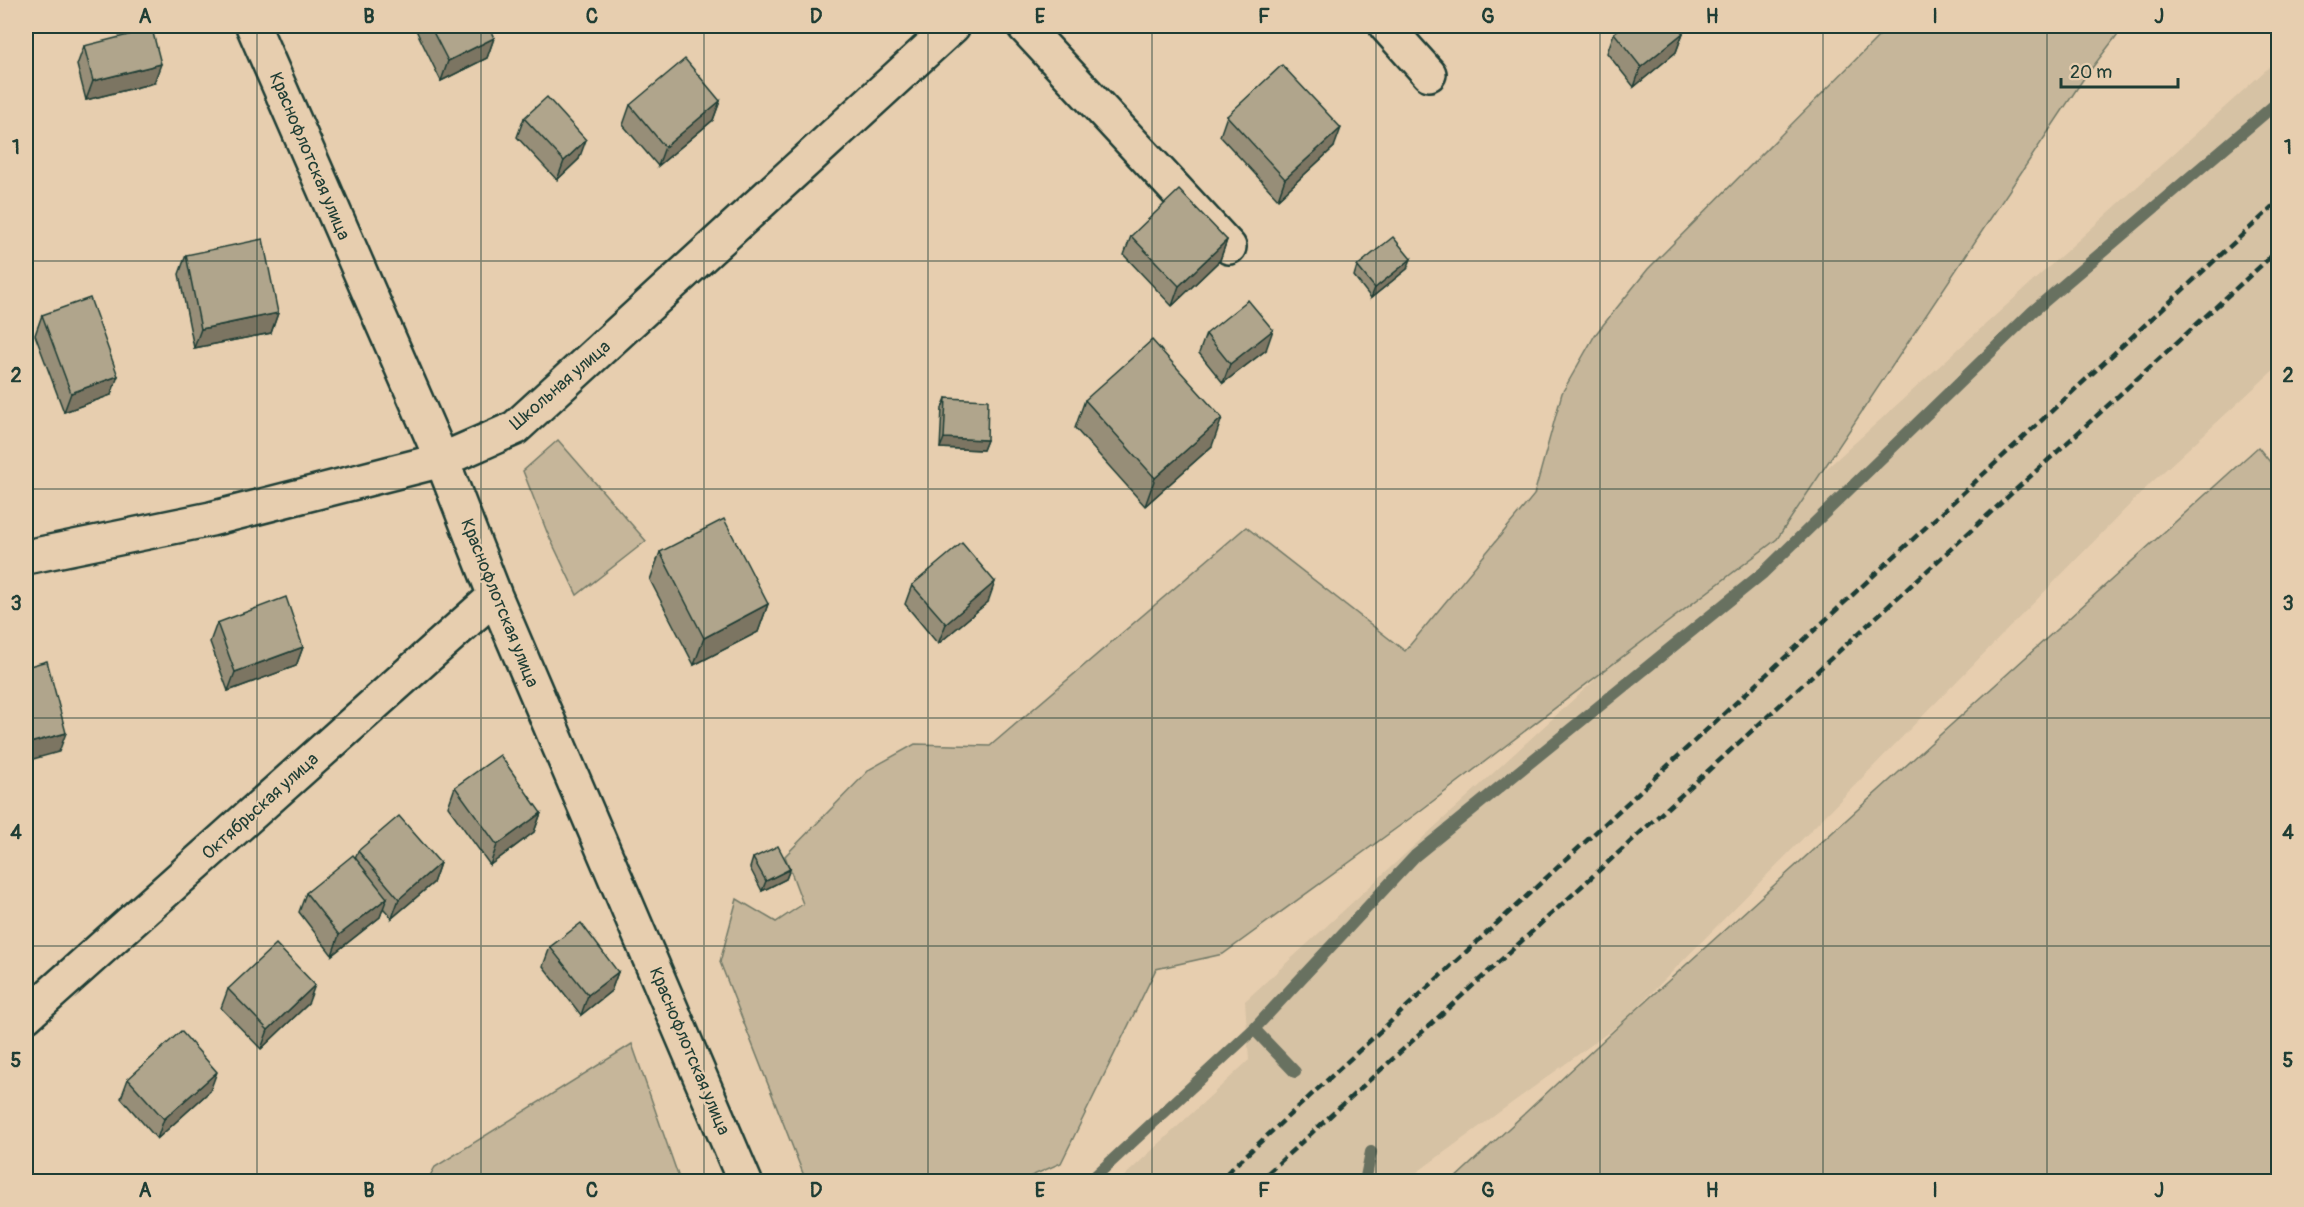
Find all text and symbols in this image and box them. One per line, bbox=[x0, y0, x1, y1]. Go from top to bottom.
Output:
text: A bbox=[139, 4, 152, 29]
text: B bbox=[363, 4, 375, 29]
text: C bbox=[586, 4, 598, 29]
text: D bbox=[810, 4, 823, 29]
text: E bbox=[1035, 4, 1046, 29]
text: F bbox=[1258, 4, 1270, 29]
text: G bbox=[1481, 4, 1495, 29]
text: H bbox=[1706, 4, 1719, 29]
text: I bbox=[1932, 4, 1938, 29]
text: J bbox=[2154, 4, 2164, 29]
scale bar bbox=[2061, 51, 2178, 89]
text: 20 m bbox=[2070, 61, 2112, 84]
street label: Краснофлотская улица bbox=[264, 69, 355, 243]
text: 1 bbox=[12, 135, 20, 160]
text: 1 bbox=[2284, 135, 2292, 160]
street label: Школьная улица bbox=[505, 335, 615, 435]
text: 2 bbox=[10, 363, 22, 388]
text: 2 bbox=[2282, 363, 2294, 388]
street label: Краснофлотская улица bbox=[455, 515, 544, 691]
text: 3 bbox=[10, 591, 22, 616]
text: 3 bbox=[2282, 591, 2294, 616]
street label: Октябрьская улица bbox=[197, 748, 324, 865]
text: 4 bbox=[10, 820, 22, 845]
text: 4 bbox=[2282, 820, 2294, 845]
street label: Краснофлотская улица bbox=[644, 964, 735, 1138]
text: 5 bbox=[11, 1048, 22, 1073]
text: 5 bbox=[2283, 1048, 2294, 1073]
text: A bbox=[139, 1178, 152, 1203]
text: B bbox=[363, 1178, 375, 1203]
text: C bbox=[586, 1178, 598, 1203]
text: D bbox=[810, 1178, 823, 1203]
text: E bbox=[1035, 1178, 1046, 1203]
text: F bbox=[1258, 1178, 1270, 1203]
text: G bbox=[1481, 1178, 1495, 1203]
text: H bbox=[1706, 1178, 1719, 1203]
text: I bbox=[1932, 1178, 1938, 1203]
text: J bbox=[2154, 1178, 2164, 1203]

